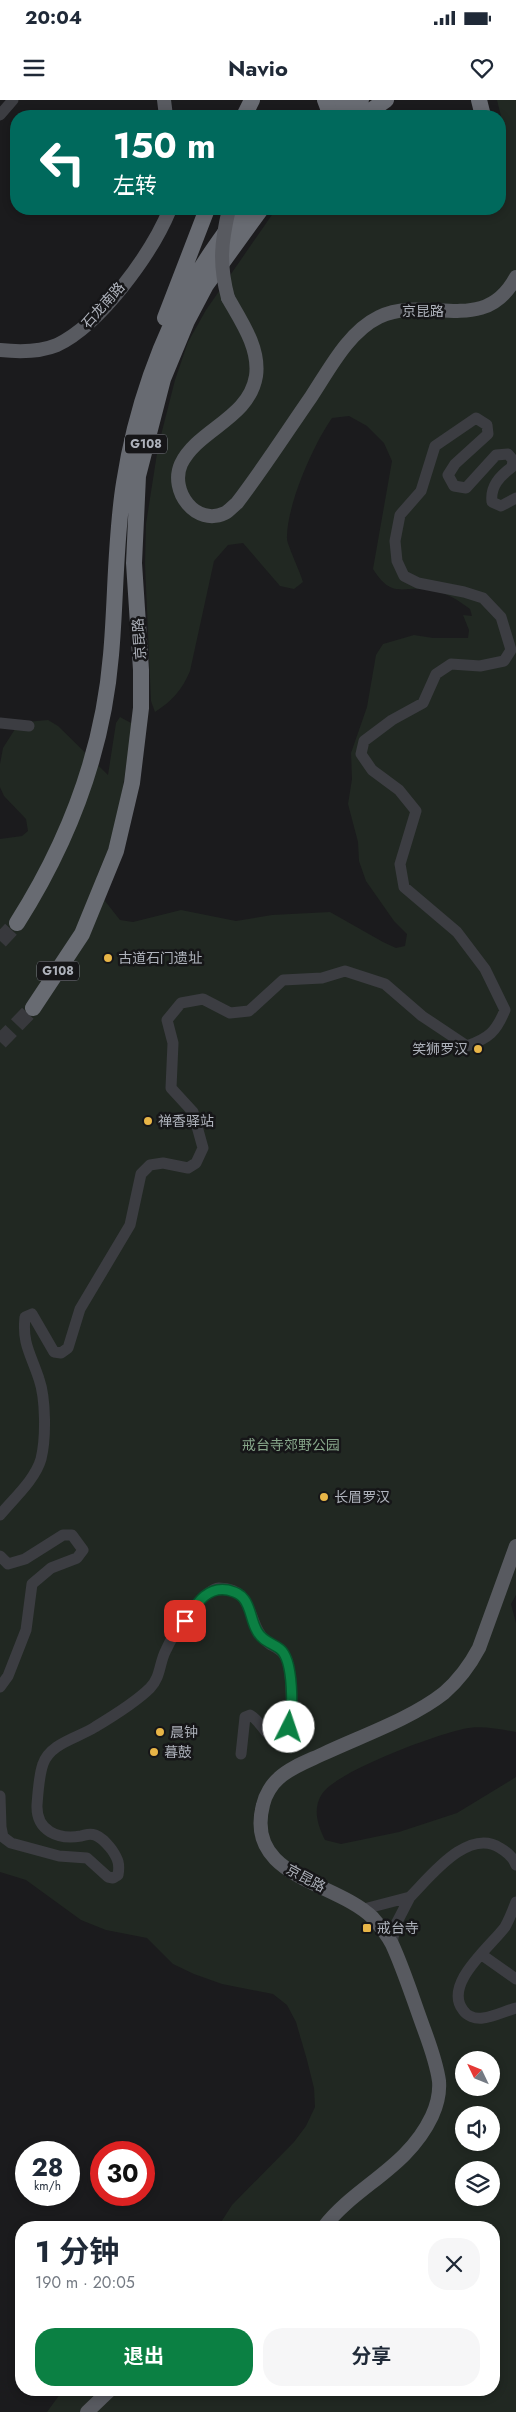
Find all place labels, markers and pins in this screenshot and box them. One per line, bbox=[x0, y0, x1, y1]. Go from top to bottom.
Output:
place label: 古道石门遗址 bbox=[118, 948, 202, 968]
marker: 古道石门遗址 bbox=[102, 952, 114, 964]
place label: 笑狮罗汉 bbox=[412, 1039, 468, 1059]
marker: 笑狮罗汉 bbox=[472, 1043, 484, 1055]
place label: 禅香驿站 bbox=[158, 1111, 214, 1131]
marker: 禅香驿站 bbox=[142, 1115, 154, 1127]
place label: 长眉罗汉 bbox=[334, 1487, 390, 1507]
marker: 长眉罗汉 bbox=[318, 1491, 330, 1503]
pin bbox=[164, 1600, 206, 1642]
place label: 晨钟 bbox=[170, 1722, 198, 1742]
marker: 晨钟 bbox=[154, 1726, 166, 1738]
place label: 暮鼓 bbox=[164, 1742, 192, 1762]
marker: 暮鼓 bbox=[148, 1746, 160, 1758]
place label: 戒台寺 bbox=[377, 1918, 419, 1938]
marker: 戒台寺 bbox=[361, 1922, 373, 1934]

